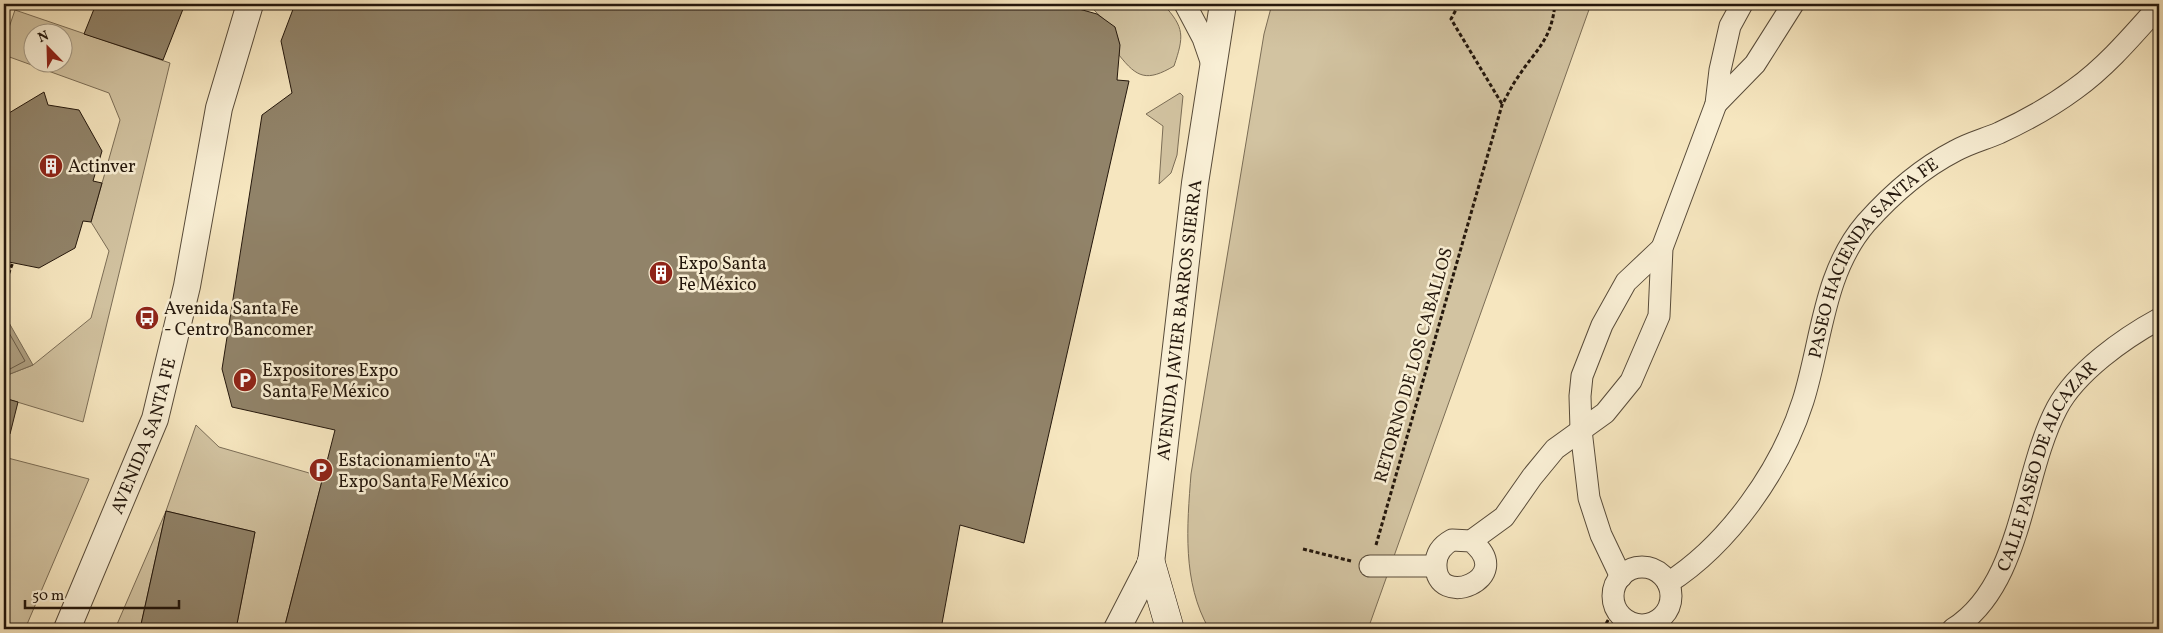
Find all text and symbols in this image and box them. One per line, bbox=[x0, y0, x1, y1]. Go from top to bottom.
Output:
north arrow bbox=[22, 22, 72, 72]
text: N bbox=[35, 27, 52, 48]
building icon: Actinver bbox=[38, 153, 64, 179]
street label: PASEO HACIENDA SANTA FE bbox=[1803, 153, 1944, 361]
place label: Actinver bbox=[68, 155, 136, 180]
street label: AVENIDA JAVIER BARROS SIERRA bbox=[1152, 178, 1209, 462]
street label: RETORNO DE LOS CABALLOS bbox=[1369, 245, 1460, 486]
place label: Expo Santa Fe México bbox=[678, 252, 767, 298]
building icon: Expo Santa Fe México bbox=[648, 260, 674, 286]
place label: Avenida Santa Fe - Centro Bancomer bbox=[164, 297, 314, 343]
bus stop icon: Avenida Santa Fe - Centro Bancomer bbox=[134, 305, 160, 331]
street label: AVENIDA SANTA FE bbox=[105, 355, 183, 518]
street label: CALLE PASEO DE ALCAZAR bbox=[1992, 356, 2103, 576]
place label: Expositores Expo Santa Fe México bbox=[262, 359, 398, 405]
parking icon: Expositores Expo Santa Fe México bbox=[232, 367, 258, 393]
place label: Estacionamiento "A" Expo Santa Fe México bbox=[338, 449, 509, 495]
parking icon: Estacionamiento "A" Expo Santa Fe México bbox=[308, 457, 334, 483]
scale bar bbox=[25, 578, 179, 610]
text: 50 m bbox=[32, 586, 64, 607]

